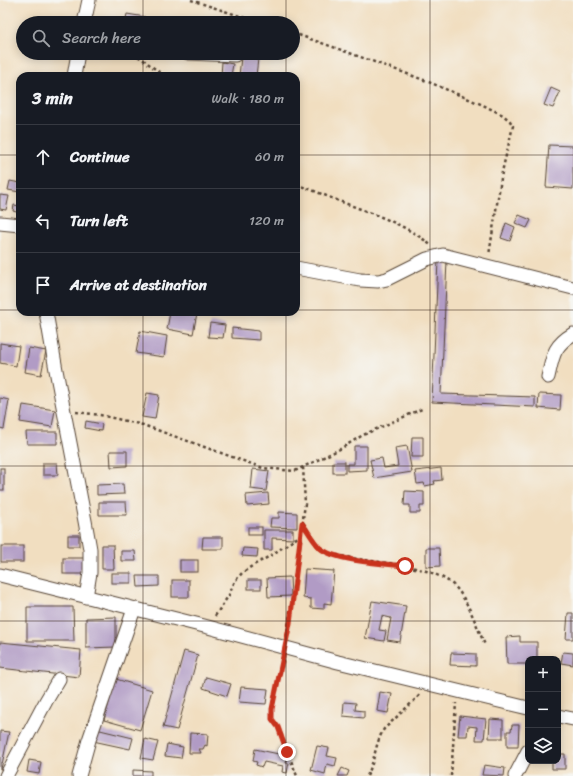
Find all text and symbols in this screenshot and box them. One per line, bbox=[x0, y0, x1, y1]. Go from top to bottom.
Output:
search box bbox=[16, 16, 300, 60]
text: Search here bbox=[62, 25, 141, 51]
icon: search bbox=[30, 27, 52, 49]
text: 3 min bbox=[32, 83, 73, 113]
text: Walk · 180 m bbox=[212, 87, 284, 110]
text: Continue bbox=[70, 144, 130, 170]
text: 60 m bbox=[255, 145, 284, 168]
icon: ahead bbox=[32, 146, 54, 168]
text: Turn left bbox=[70, 208, 128, 234]
text: 120 m bbox=[249, 209, 284, 232]
icon: left bbox=[32, 210, 54, 232]
text: Arrive at destination bbox=[70, 272, 207, 298]
icon: arrive bbox=[32, 274, 54, 296]
route start bbox=[396, 557, 414, 575]
map controls bbox=[525, 656, 561, 764]
button: + bbox=[525, 656, 561, 692]
button: − bbox=[525, 692, 561, 728]
button: layers bbox=[525, 728, 561, 764]
route end bbox=[278, 743, 296, 761]

